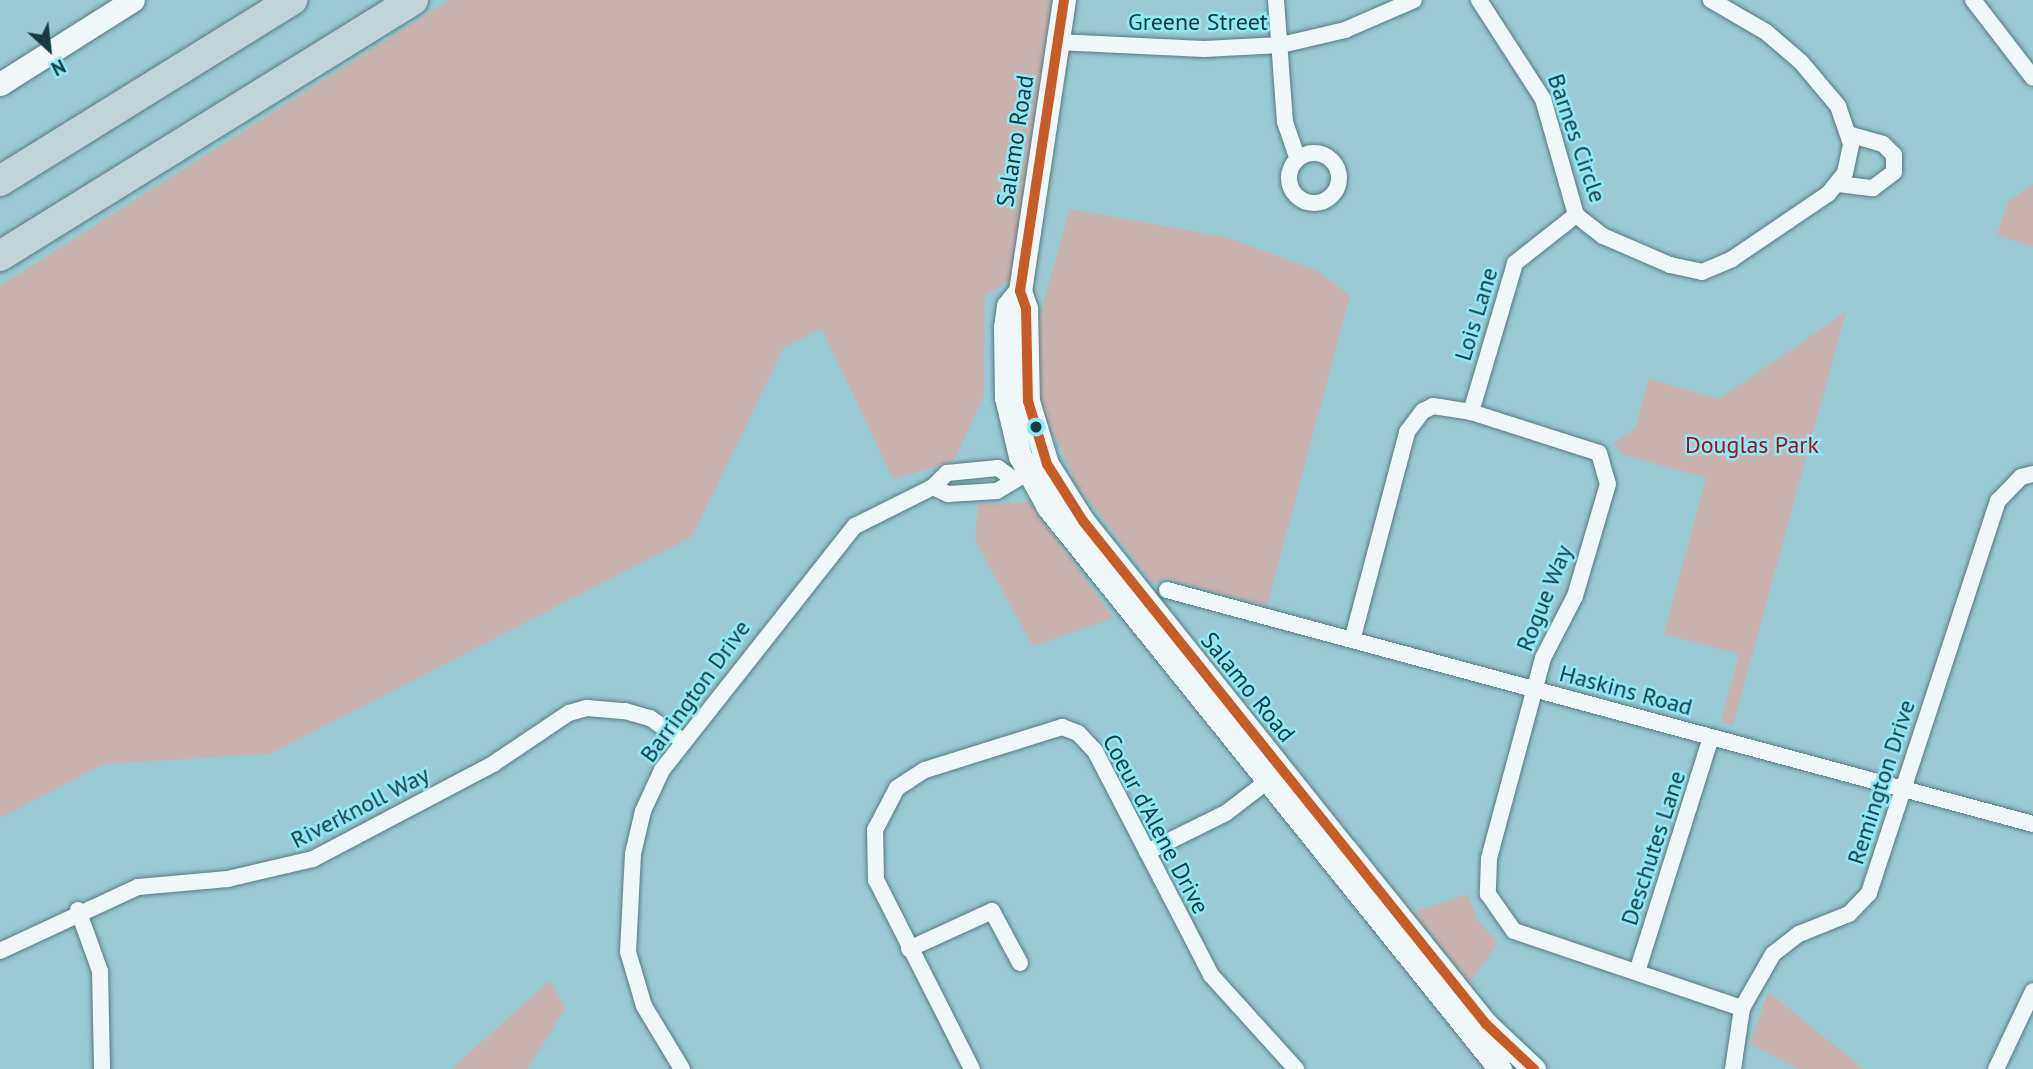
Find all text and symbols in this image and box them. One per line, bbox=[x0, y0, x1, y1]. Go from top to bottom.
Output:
street label: Greene Street bbox=[1128, 8, 1268, 36]
north arrow bbox=[14, 14, 84, 84]
text: N bbox=[48, 54, 70, 81]
street label: Barnes Circle bbox=[1542, 70, 1612, 206]
street label: Salamo Road bbox=[990, 73, 1040, 209]
street label: Lois Lane bbox=[1448, 264, 1504, 364]
unlabelled marker bbox=[1029, 420, 1043, 434]
park label: Douglas Park bbox=[1685, 431, 1819, 459]
street label: Rogue Way bbox=[1510, 541, 1578, 655]
street label: Barrington Drive bbox=[634, 614, 756, 768]
street label: Salamo Road bbox=[1195, 626, 1301, 748]
street label: Haskins Road bbox=[1556, 658, 1696, 722]
street label: Remington Drive bbox=[1841, 696, 1921, 868]
street label: Coeur d'Alene Drive bbox=[1096, 729, 1216, 919]
street label: Riverknoll Way bbox=[286, 760, 434, 854]
street label: Deschutes Lane bbox=[1614, 767, 1692, 929]

